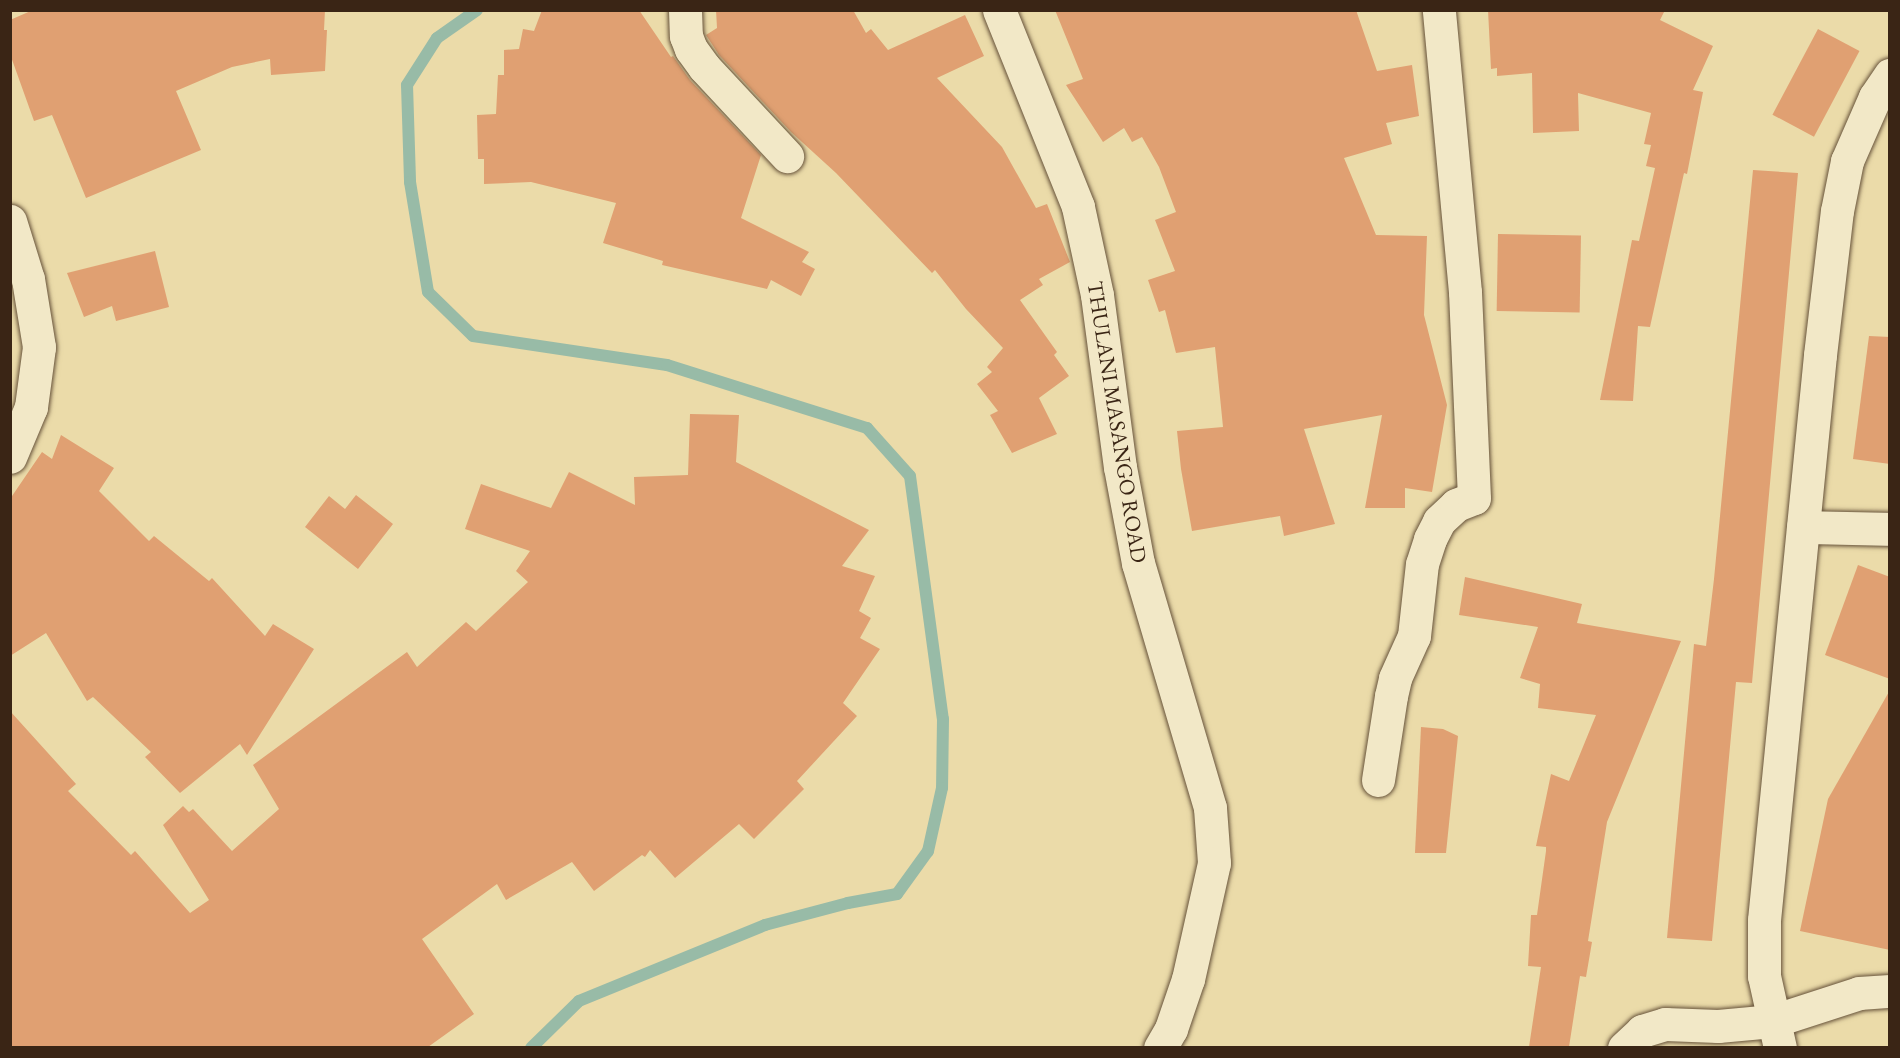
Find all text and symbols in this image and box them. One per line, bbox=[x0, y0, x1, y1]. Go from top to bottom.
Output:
street label: THULANI MASANGO ROAD bbox=[1082, 279, 1152, 565]

